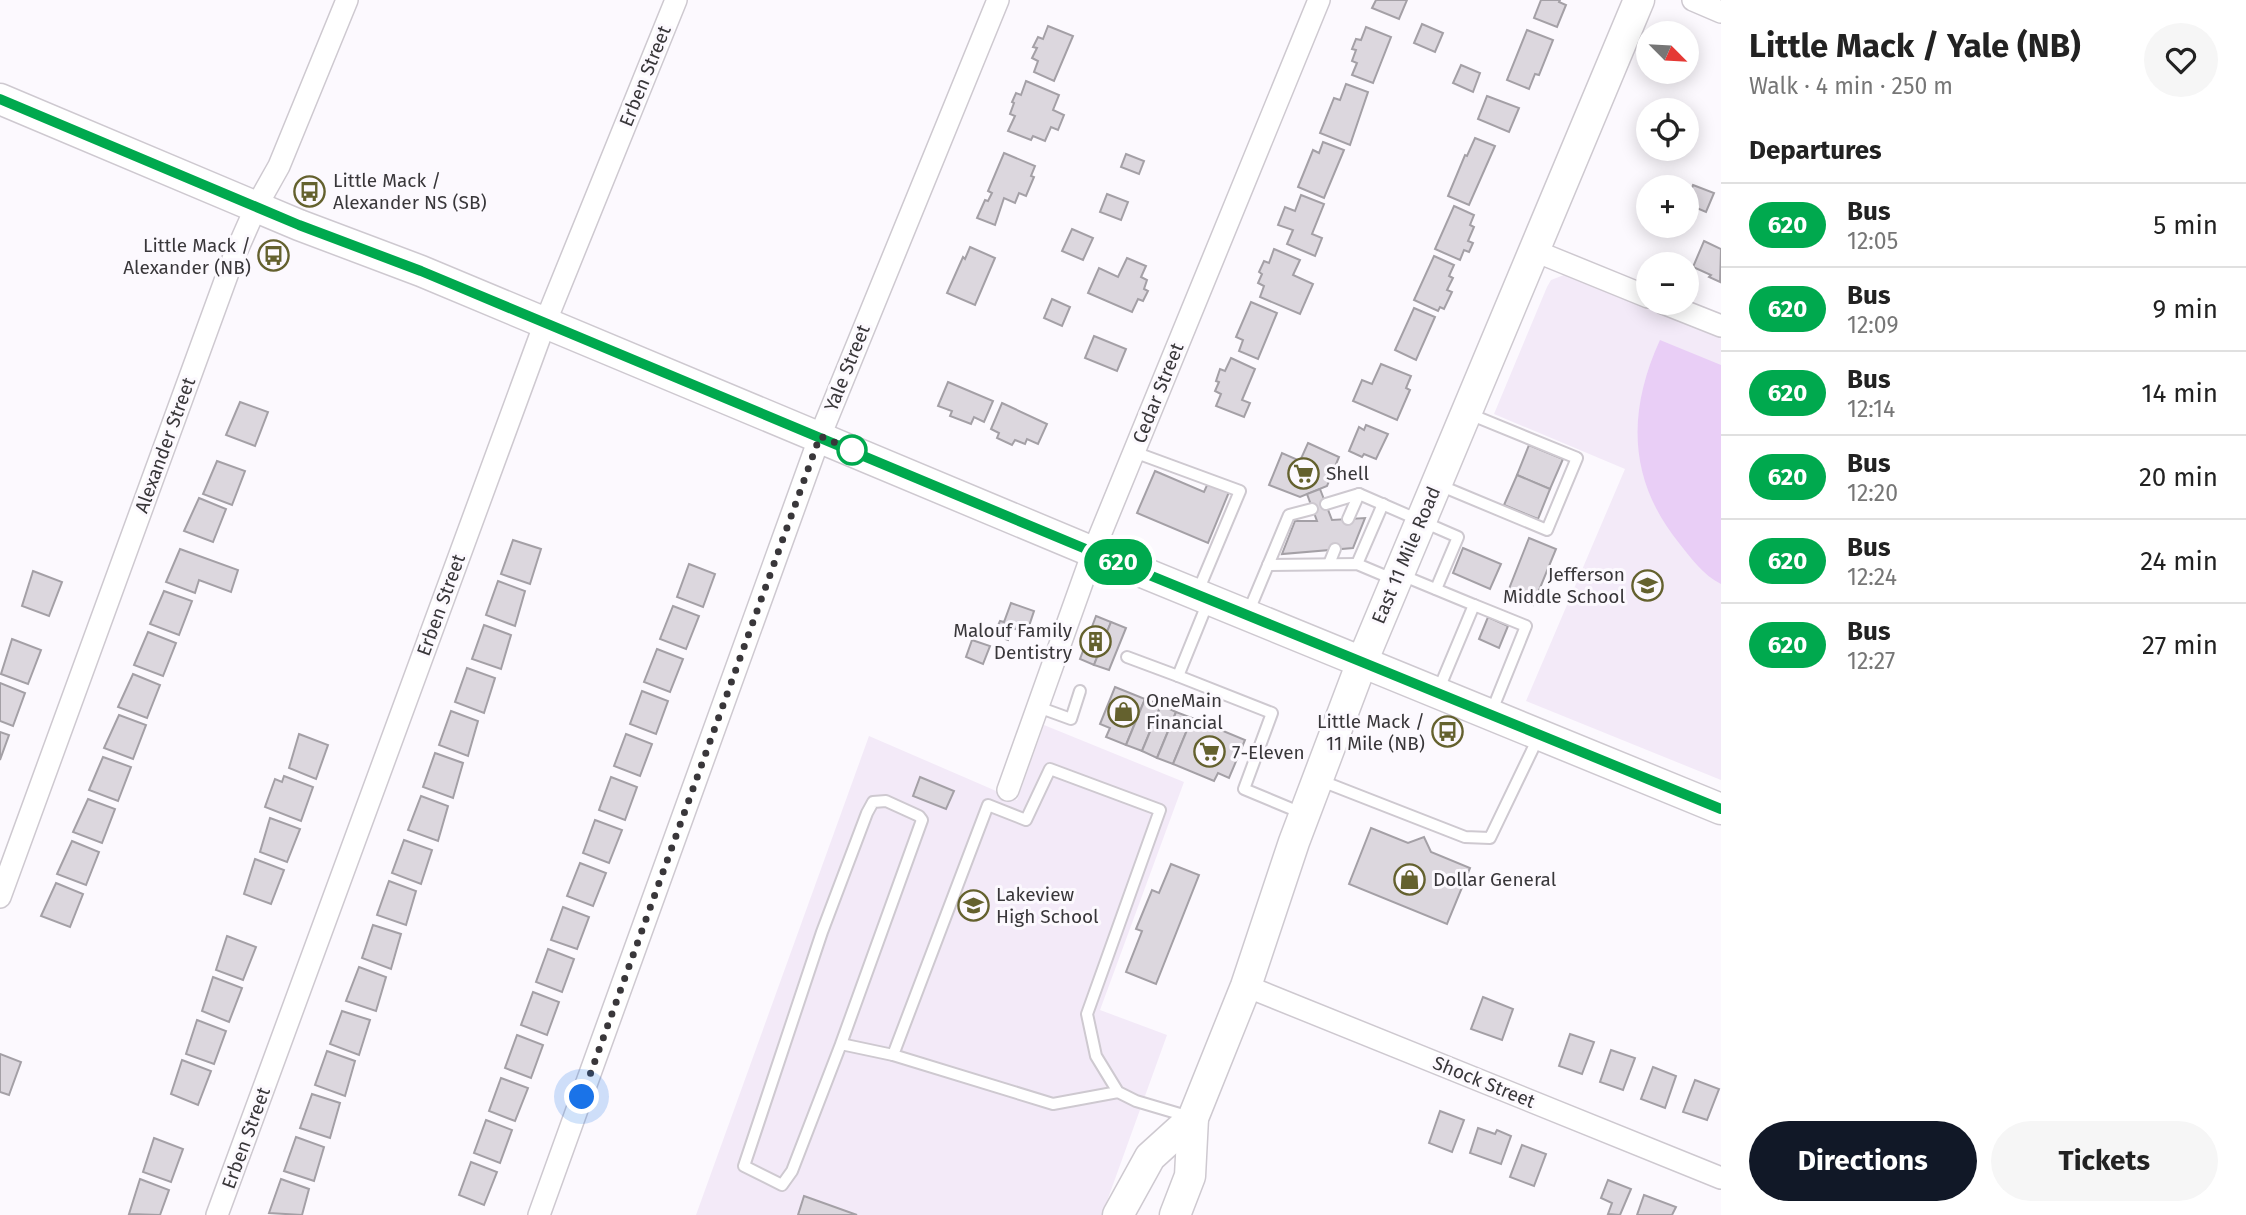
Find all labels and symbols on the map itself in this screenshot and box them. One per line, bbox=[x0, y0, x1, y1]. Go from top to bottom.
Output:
north arrow bbox=[1636, 21, 1699, 84]
street label: Erben Street bbox=[614, 22, 676, 130]
place label: Little Mack / Alexander NS (SB) bbox=[333, 169, 487, 214]
bus stop icon: Little Mack / Alexander NS (SB) bbox=[293, 174, 327, 208]
place label: Little Mack / Alexander (NB) bbox=[123, 234, 251, 279]
bus stop icon: Little Mack / Alexander (NB) bbox=[257, 239, 291, 273]
street label: Yale Street bbox=[819, 321, 875, 415]
street label: Cedar Street bbox=[1127, 339, 1189, 447]
street label: Alexander Street bbox=[130, 374, 200, 516]
unlabelled marker bbox=[837, 435, 867, 465]
supermarket icon: Shell bbox=[1286, 456, 1320, 490]
place label: Shell bbox=[1326, 462, 1369, 485]
street label: East 11 Mile Road bbox=[1367, 483, 1445, 627]
line badge: 620 bbox=[1078, 539, 1158, 585]
street label: Erben Street bbox=[412, 551, 470, 659]
place label: Jefferson Middle School bbox=[1503, 563, 1625, 608]
school or university icon: Jefferson Middle School bbox=[1631, 568, 1665, 602]
place label: Malouf Family Dentistry bbox=[953, 619, 1073, 664]
building icon: Malouf Family Dentistry bbox=[1078, 624, 1112, 658]
place label: OneMain Financial bbox=[1146, 689, 1223, 734]
shop icon: OneMain Financial bbox=[1106, 694, 1140, 728]
place label: Little Mack / 11 Mile (NB) bbox=[1317, 710, 1425, 755]
bus stop icon: Little Mack / 11 Mile (NB) bbox=[1431, 715, 1465, 749]
supermarket icon: 7-Eleven bbox=[1192, 735, 1226, 769]
place label: 7-Eleven bbox=[1232, 741, 1305, 764]
shop icon: Dollar General bbox=[1393, 862, 1427, 896]
place label: Dollar General bbox=[1433, 868, 1557, 891]
place label: Lakeview High School bbox=[996, 883, 1099, 928]
school or university icon: Lakeview High School bbox=[956, 888, 990, 922]
street label: Shock Street bbox=[1430, 1051, 1538, 1113]
your location bbox=[564, 1079, 599, 1114]
street label: Erben Street bbox=[217, 1084, 275, 1192]

